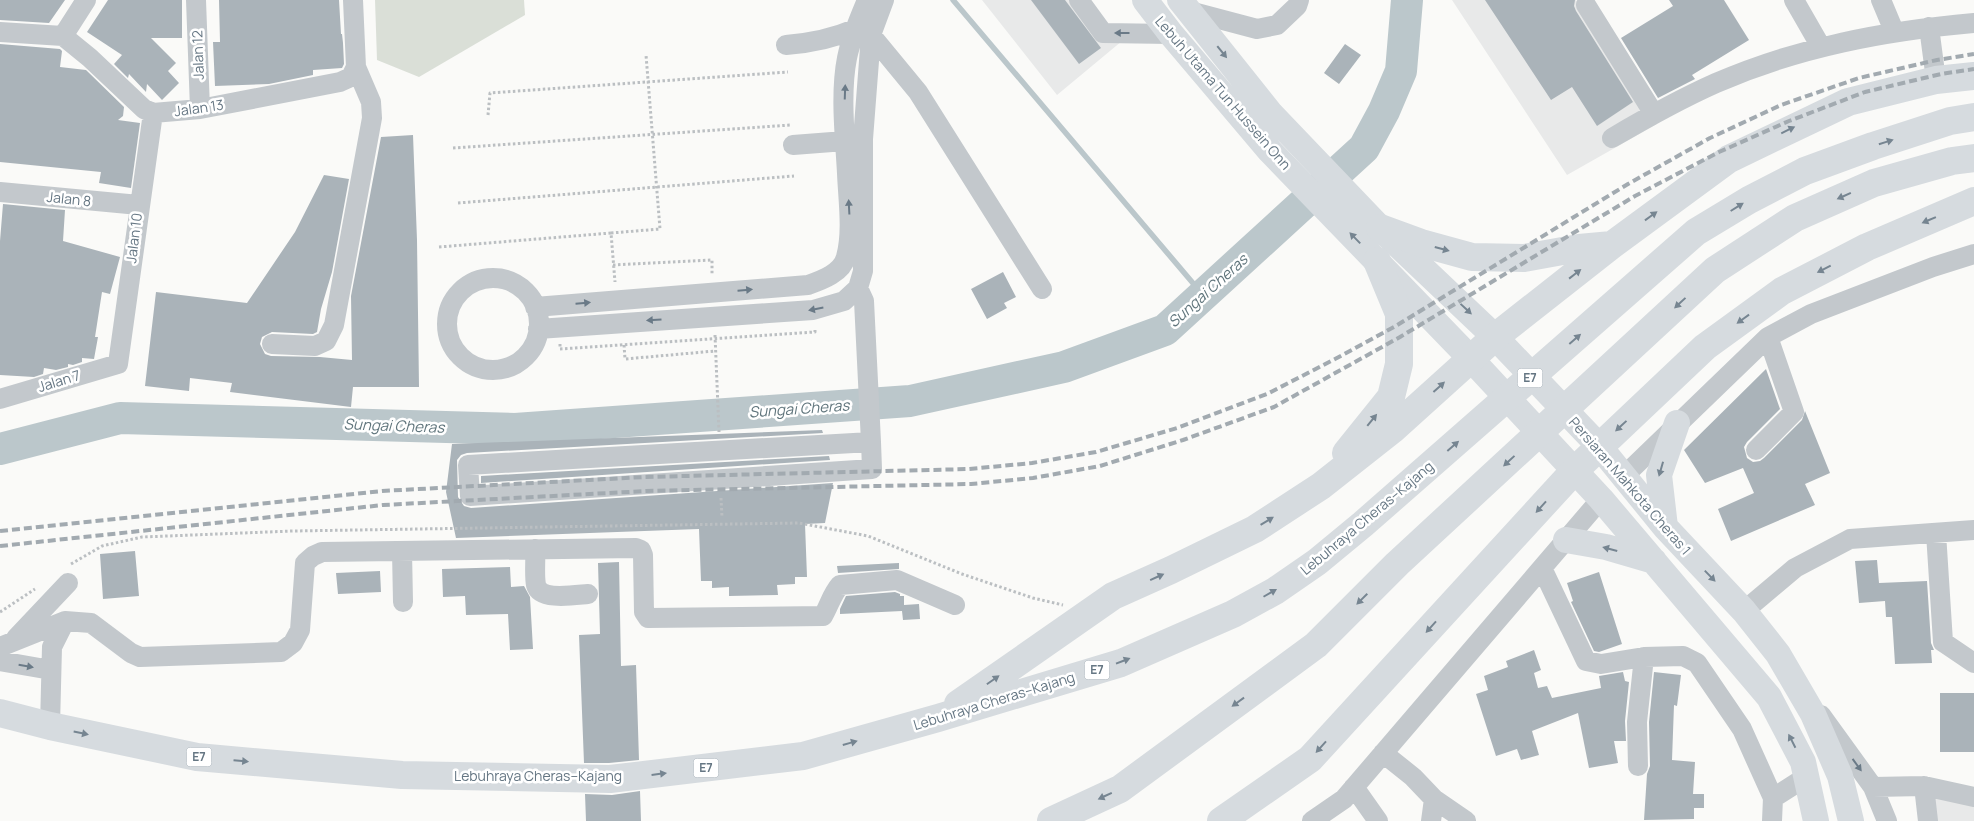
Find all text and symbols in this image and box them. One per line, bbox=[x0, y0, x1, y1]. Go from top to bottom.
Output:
street label: Lebuh Utama Tun Hussein Onn bbox=[1151, 12, 1295, 174]
one-way arrow bbox=[1114, 29, 1130, 37]
street label: Jalan 12 bbox=[187, 30, 208, 80]
one-way arrow bbox=[1216, 45, 1227, 58]
one-way arrow bbox=[841, 84, 849, 100]
street label: Jalan 13 bbox=[173, 95, 225, 120]
one-way arrow bbox=[1781, 126, 1795, 134]
one-way arrow bbox=[1878, 138, 1893, 145]
street label: Jalan 8 bbox=[46, 187, 92, 210]
one-way arrow bbox=[1837, 193, 1851, 201]
one-way arrow bbox=[844, 199, 852, 215]
one-way arrow bbox=[1731, 202, 1744, 211]
one-way arrow bbox=[1644, 211, 1657, 222]
street label: Jalan 10 bbox=[121, 212, 146, 264]
one-way arrow bbox=[1922, 217, 1936, 225]
one-way arrow bbox=[1349, 232, 1361, 244]
one-way arrow bbox=[1435, 245, 1450, 253]
water label: Sungai Cheras bbox=[1163, 248, 1253, 332]
one-way arrow bbox=[1817, 265, 1832, 273]
one-way arrow bbox=[1568, 269, 1582, 279]
one-way arrow bbox=[738, 286, 754, 294]
one-way arrow bbox=[1674, 297, 1686, 309]
one-way arrow bbox=[576, 299, 592, 307]
one-way arrow bbox=[1460, 303, 1472, 315]
one-way arrow bbox=[807, 305, 823, 313]
one-way arrow bbox=[1737, 314, 1750, 325]
one-way arrow bbox=[645, 317, 661, 325]
one-way arrow bbox=[1568, 333, 1581, 344]
street label: Jalan 7 bbox=[35, 365, 82, 396]
road number: E7 bbox=[1518, 368, 1542, 388]
one-way arrow bbox=[1432, 382, 1445, 393]
water label: Sungai Cheras bbox=[748, 394, 851, 422]
water label: Sungai Cheras bbox=[343, 413, 446, 438]
one-way arrow bbox=[1367, 413, 1378, 426]
street label: Persiaran Mahkota Cheras 1 bbox=[1565, 413, 1696, 559]
one-way arrow bbox=[1615, 420, 1627, 432]
one-way arrow bbox=[1446, 440, 1459, 451]
one-way arrow bbox=[1503, 455, 1515, 467]
street label: Lebuhraya Cheras–Kajang bbox=[1296, 456, 1437, 579]
one-way arrow bbox=[1657, 462, 1665, 477]
one-way arrow bbox=[1535, 501, 1547, 513]
one-way arrow bbox=[1261, 517, 1274, 526]
one-way arrow bbox=[1603, 544, 1618, 552]
one-way arrow bbox=[1704, 569, 1716, 581]
one-way arrow bbox=[1150, 572, 1164, 580]
one-way arrow bbox=[1263, 589, 1277, 598]
one-way arrow bbox=[1357, 592, 1369, 604]
one-way arrow bbox=[1425, 620, 1437, 632]
one-way arrow bbox=[1115, 657, 1130, 665]
road number: E7 bbox=[1084, 660, 1110, 680]
one-way arrow bbox=[18, 662, 34, 670]
street label: Lebuhraya Cheras–Kajang bbox=[911, 667, 1077, 734]
one-way arrow bbox=[986, 675, 999, 685]
one-way arrow bbox=[1232, 697, 1245, 708]
one-way arrow bbox=[74, 729, 89, 737]
one-way arrow bbox=[1788, 734, 1796, 748]
one-way arrow bbox=[842, 739, 857, 747]
one-way arrow bbox=[1315, 740, 1327, 752]
road number: E7 bbox=[186, 748, 212, 766]
one-way arrow bbox=[234, 757, 250, 765]
road number: E7 bbox=[694, 758, 718, 778]
one-way arrow bbox=[1852, 758, 1862, 772]
street label: Lebuhraya Cheras–Kajang bbox=[454, 766, 622, 785]
one-way arrow bbox=[651, 770, 667, 778]
one-way arrow bbox=[1098, 792, 1112, 800]

